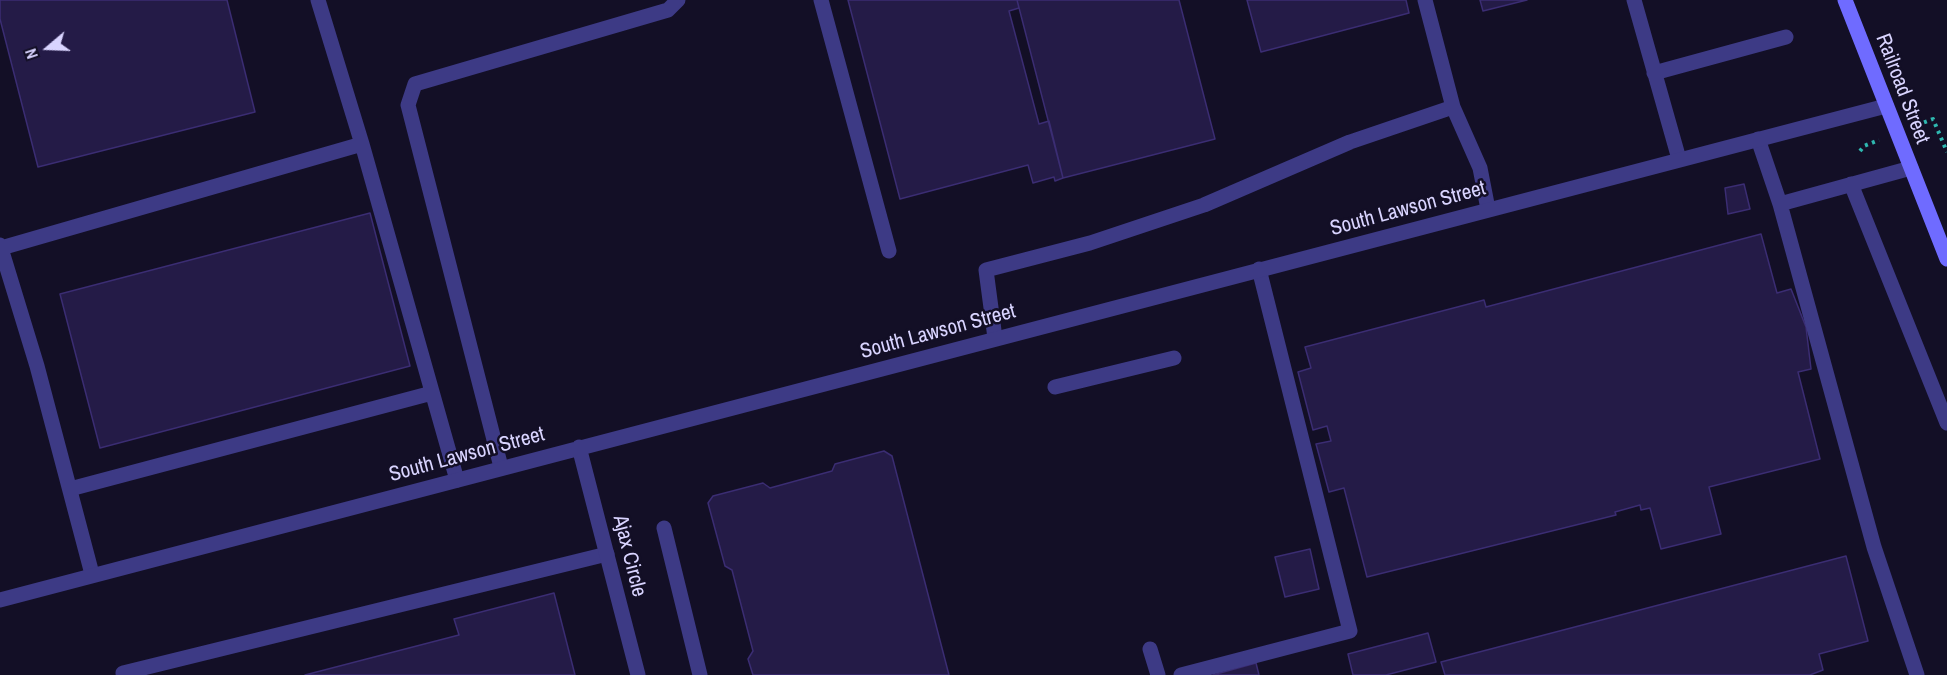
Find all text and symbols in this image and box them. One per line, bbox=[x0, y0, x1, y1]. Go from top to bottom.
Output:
north arrow bbox=[18, 18, 78, 78]
street label: Railroad Street bbox=[1869, 30, 1935, 148]
text: N bbox=[19, 46, 43, 62]
street label: South Lawson Street bbox=[1328, 176, 1488, 242]
street label: South Lawson Street bbox=[858, 299, 1018, 365]
street label: South Lawson Street bbox=[387, 422, 547, 488]
street label: Ajax Circle bbox=[607, 513, 651, 599]

